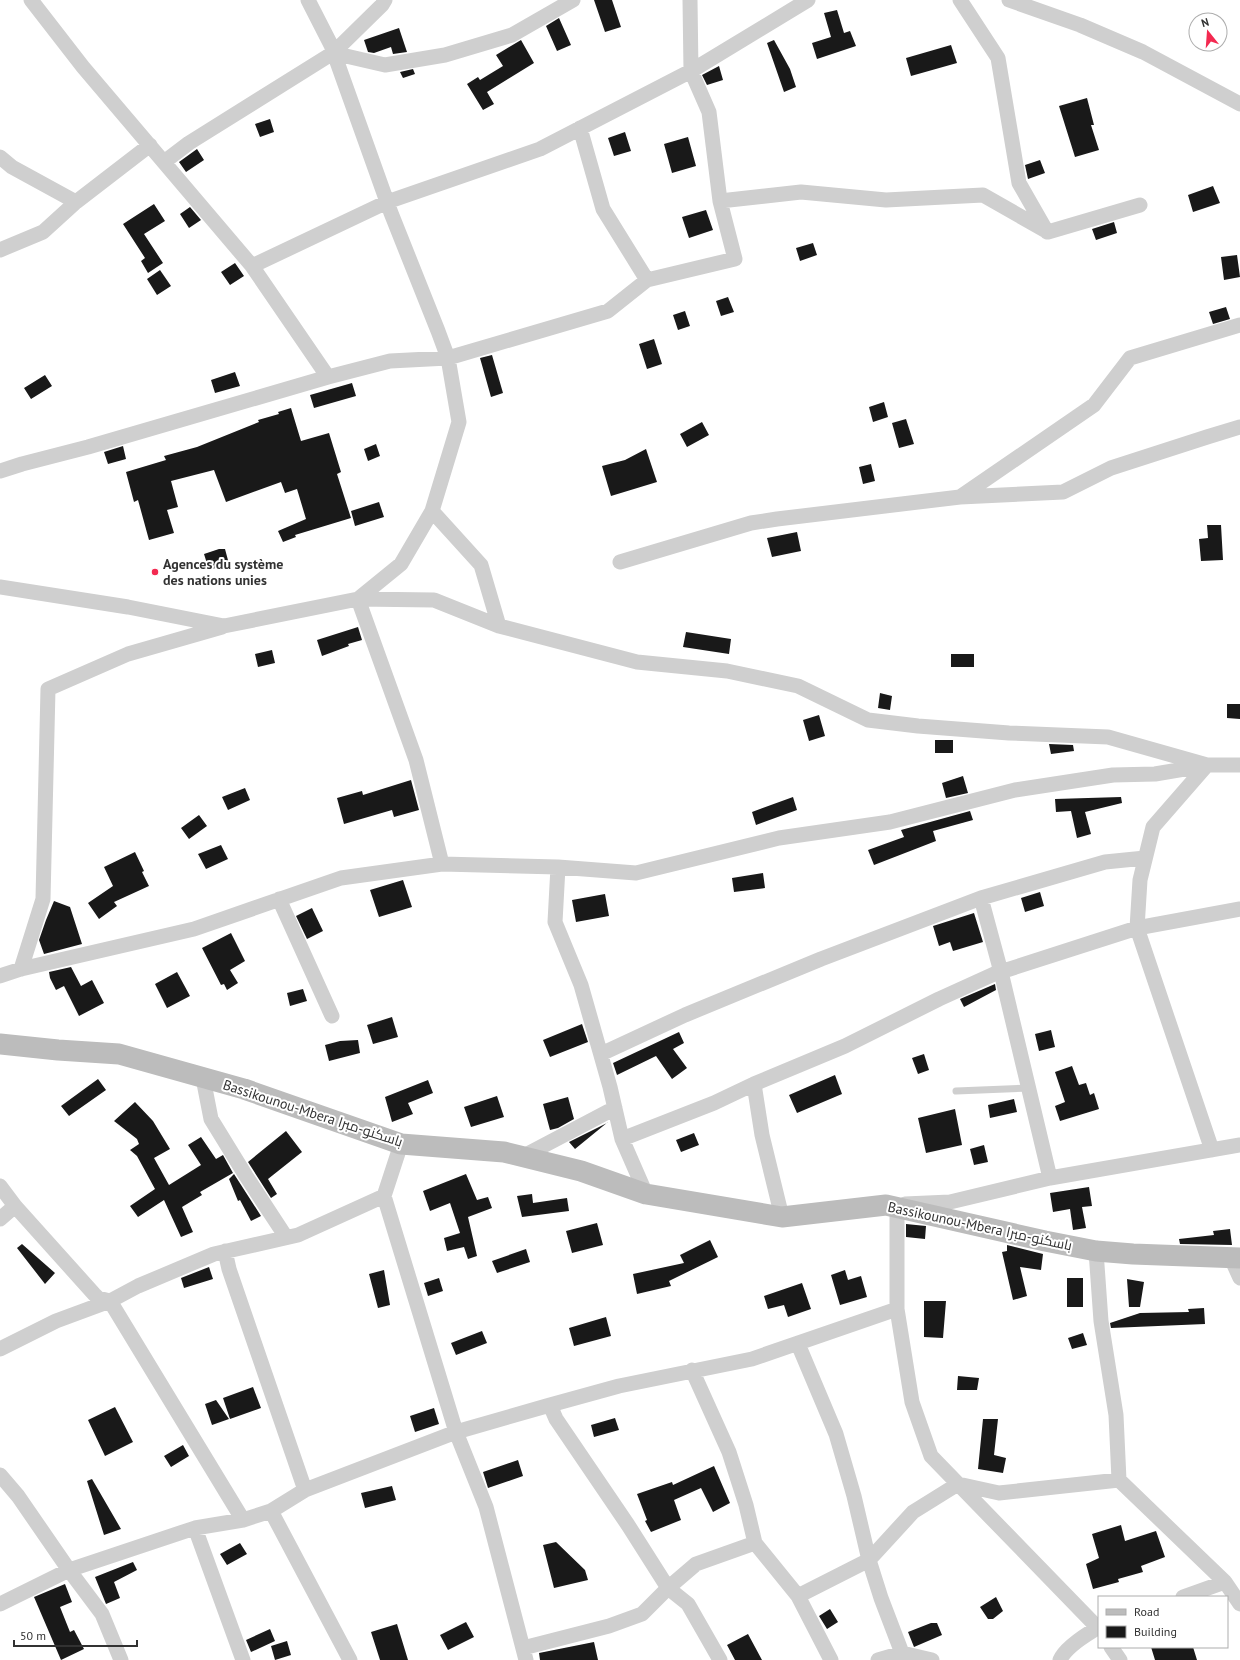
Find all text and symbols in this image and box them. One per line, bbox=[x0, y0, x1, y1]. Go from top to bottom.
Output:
north arrow bbox=[1188, 12, 1228, 52]
text: N bbox=[1200, 15, 1211, 30]
place label: Agences du système des nations unies bbox=[163, 555, 283, 589]
marker: Agences du système des nations unies bbox=[150, 567, 160, 577]
street label: Bassikounou-Mbera باسكنو-مبرا bbox=[221, 1075, 405, 1151]
street label: Bassikounou-Mbera باسكنو-مبرا bbox=[886, 1198, 1074, 1254]
legend bbox=[1098, 1596, 1228, 1648]
text: Road bbox=[1134, 1604, 1159, 1619]
scale bar bbox=[14, 1622, 137, 1648]
text: Building bbox=[1134, 1624, 1177, 1639]
text: 50 m bbox=[20, 1628, 46, 1643]

